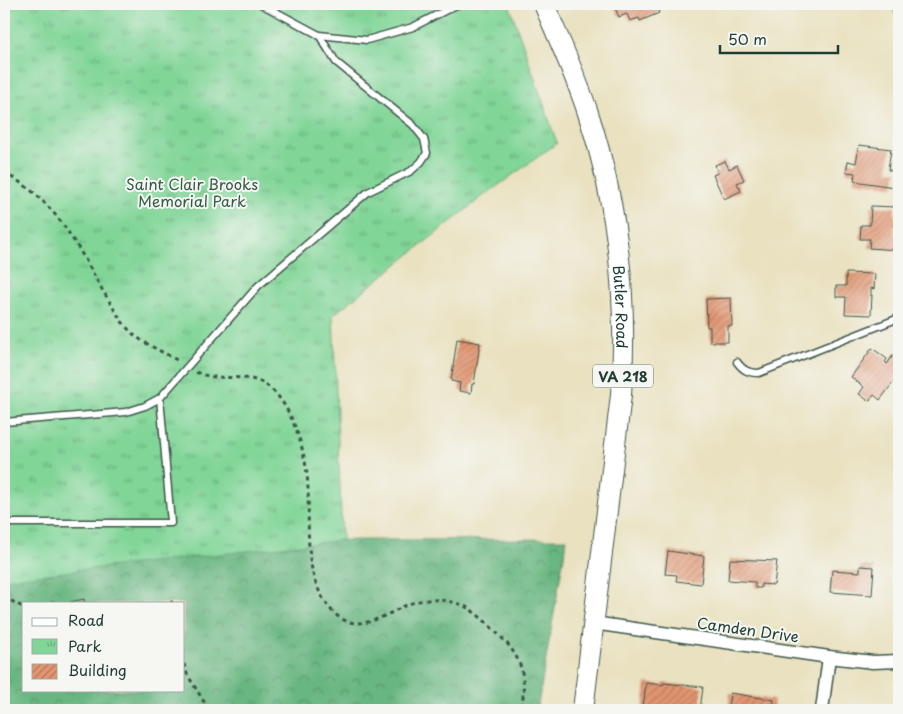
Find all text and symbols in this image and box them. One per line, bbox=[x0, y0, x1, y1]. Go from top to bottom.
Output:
scale bar bbox=[720, 22, 838, 54]
text: 50 m bbox=[728, 27, 767, 50]
park label: Saint Clair Brooks Memorial Park bbox=[126, 172, 258, 212]
street label: Butler Road bbox=[608, 264, 635, 349]
road number: VA 218 bbox=[593, 364, 653, 388]
legend bbox=[22, 602, 185, 692]
text: Road bbox=[68, 608, 104, 631]
street label: Camden Drive bbox=[696, 610, 800, 648]
text: Park bbox=[68, 634, 102, 657]
text: Building bbox=[68, 658, 127, 681]

